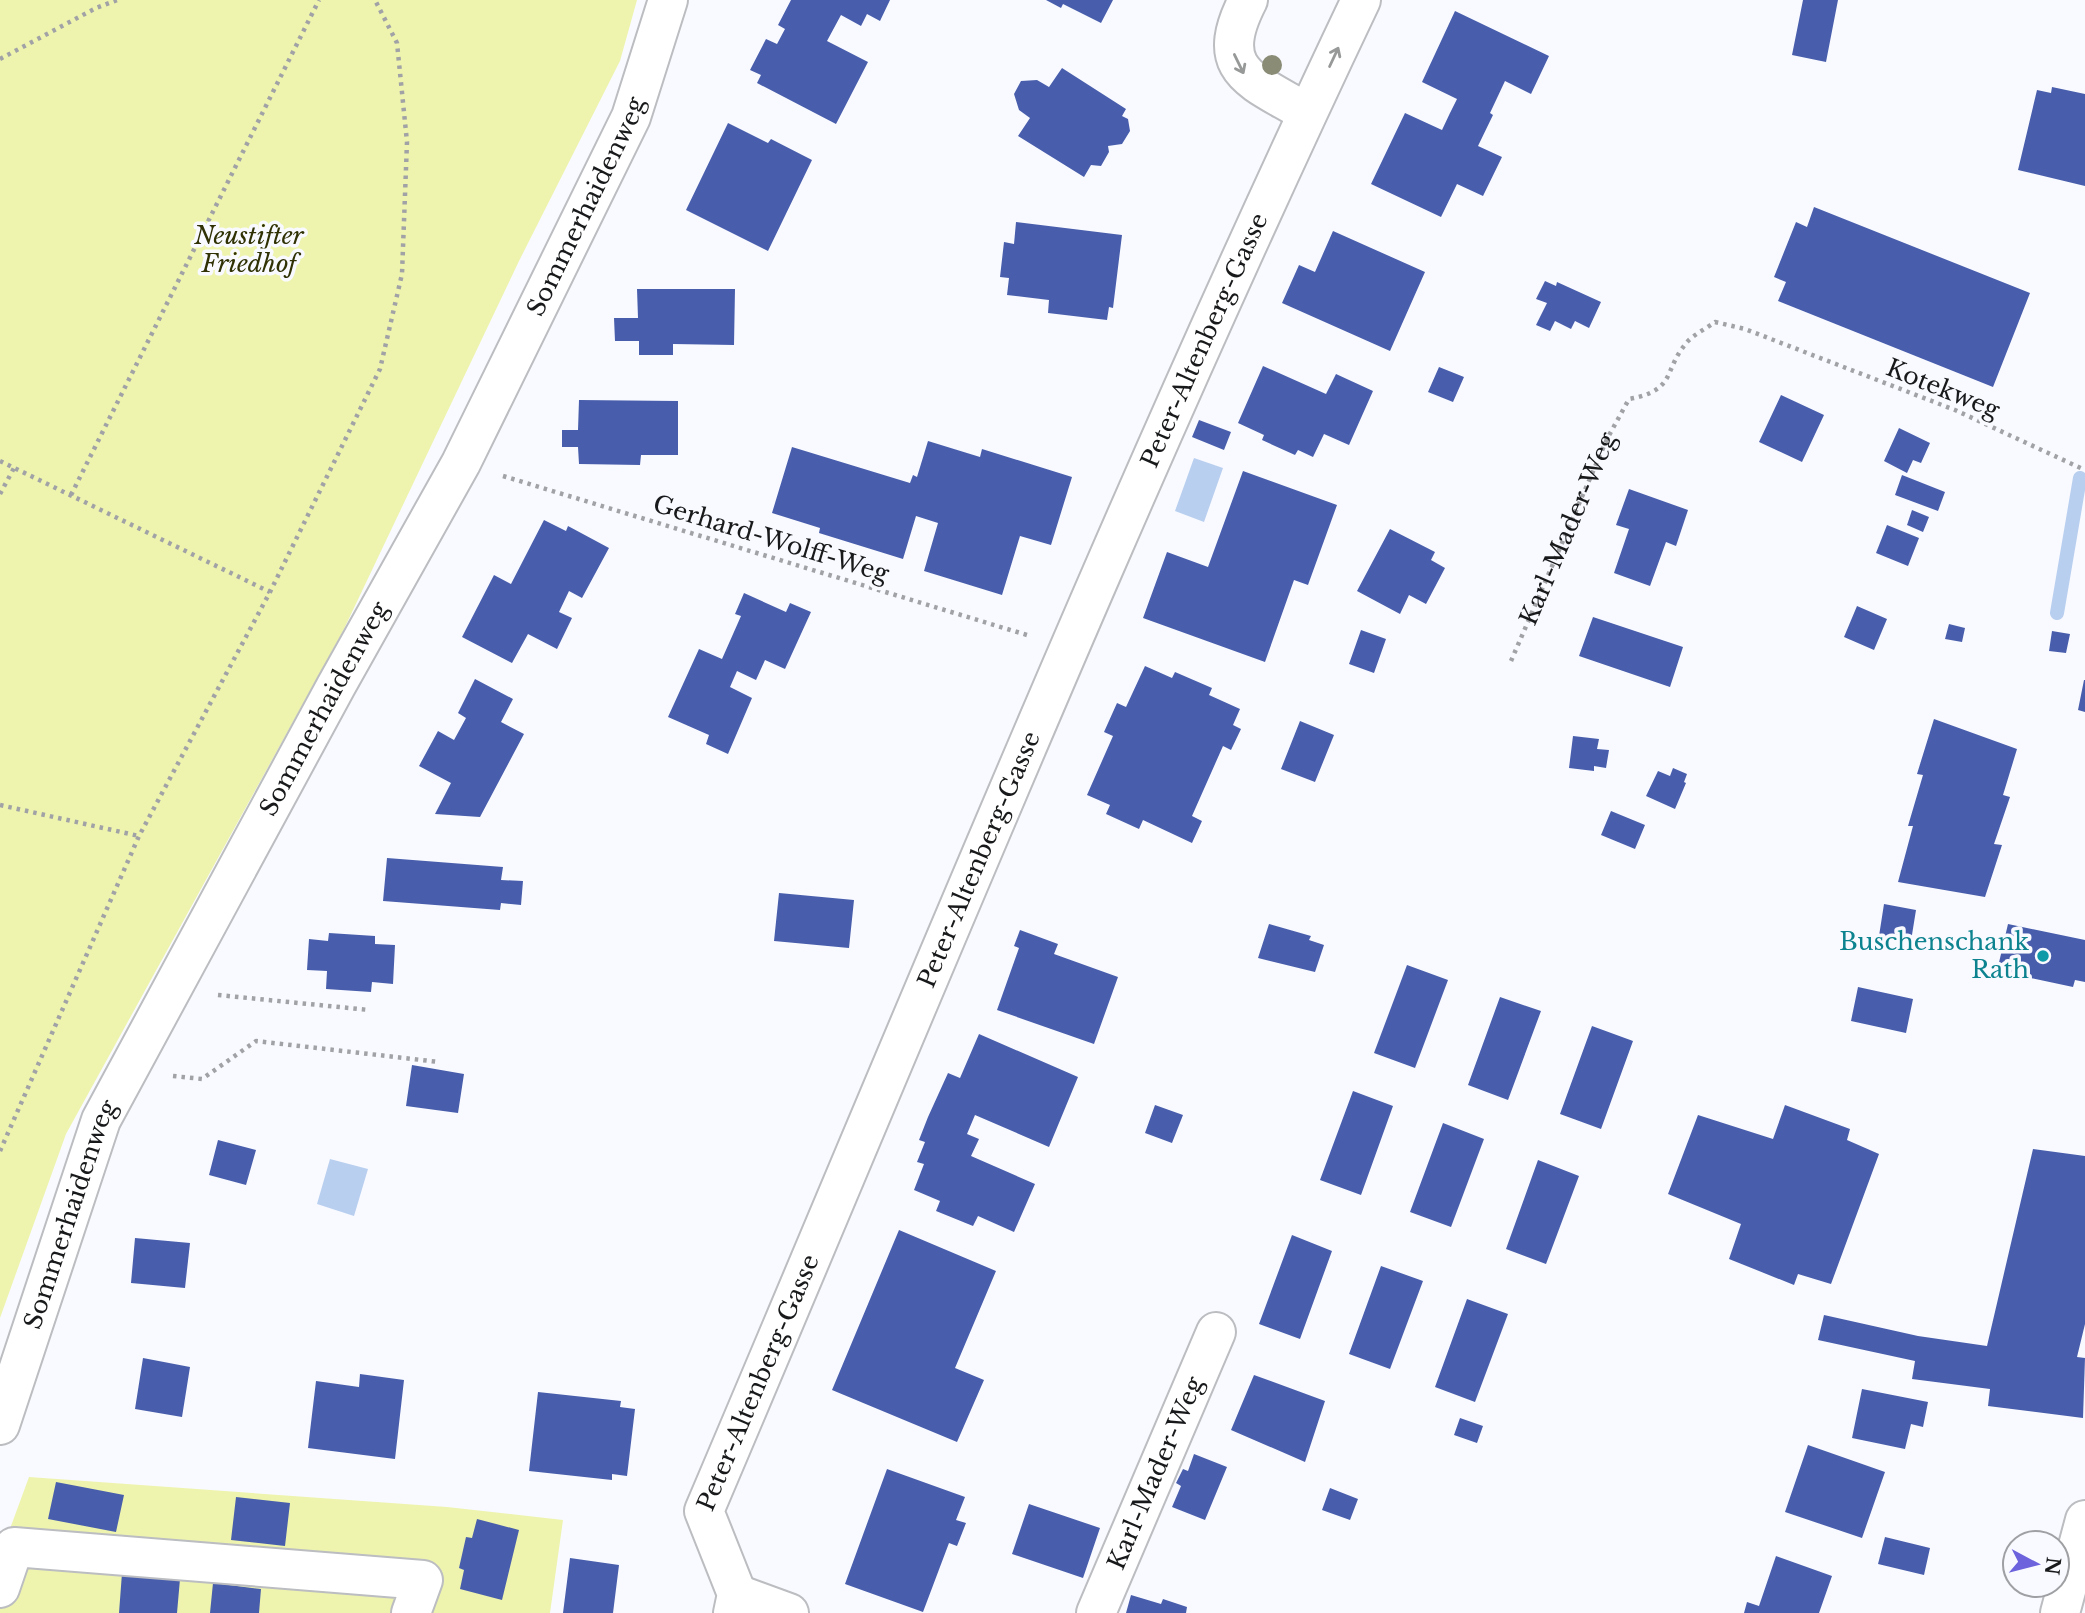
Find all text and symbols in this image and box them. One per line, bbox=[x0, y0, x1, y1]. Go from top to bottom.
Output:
one-way arrow bbox=[1328, 47, 1341, 68]
one-way arrow bbox=[1233, 53, 1246, 74]
street label: Sommerhaidenweg bbox=[520, 93, 651, 321]
street label: Peter-Altenberg-Gasse bbox=[1135, 208, 1274, 472]
park label: Neustifter Friedhof bbox=[193, 221, 305, 278]
street label: Kotekweg bbox=[1882, 353, 2005, 425]
street label: Karl-Mader-Weg bbox=[1513, 427, 1622, 629]
street label: Gerhard-Wolff-Weg bbox=[650, 489, 893, 588]
street label: Sommerhaidenweg bbox=[253, 596, 395, 821]
street label: Peter-Altenberg-Gasse bbox=[912, 727, 1046, 992]
place label: Buschenschank Rath bbox=[1839, 927, 2029, 984]
marker: Buschenschank Rath bbox=[2035, 948, 2051, 964]
street label: Sommerhaidenweg bbox=[18, 1094, 124, 1333]
street label: Peter-Altenberg-Gasse bbox=[691, 1250, 825, 1515]
street label: Karl-Mader-Weg bbox=[1101, 1372, 1209, 1574]
north arrow bbox=[2001, 1529, 2071, 1599]
text: N bbox=[2040, 1556, 2065, 1576]

